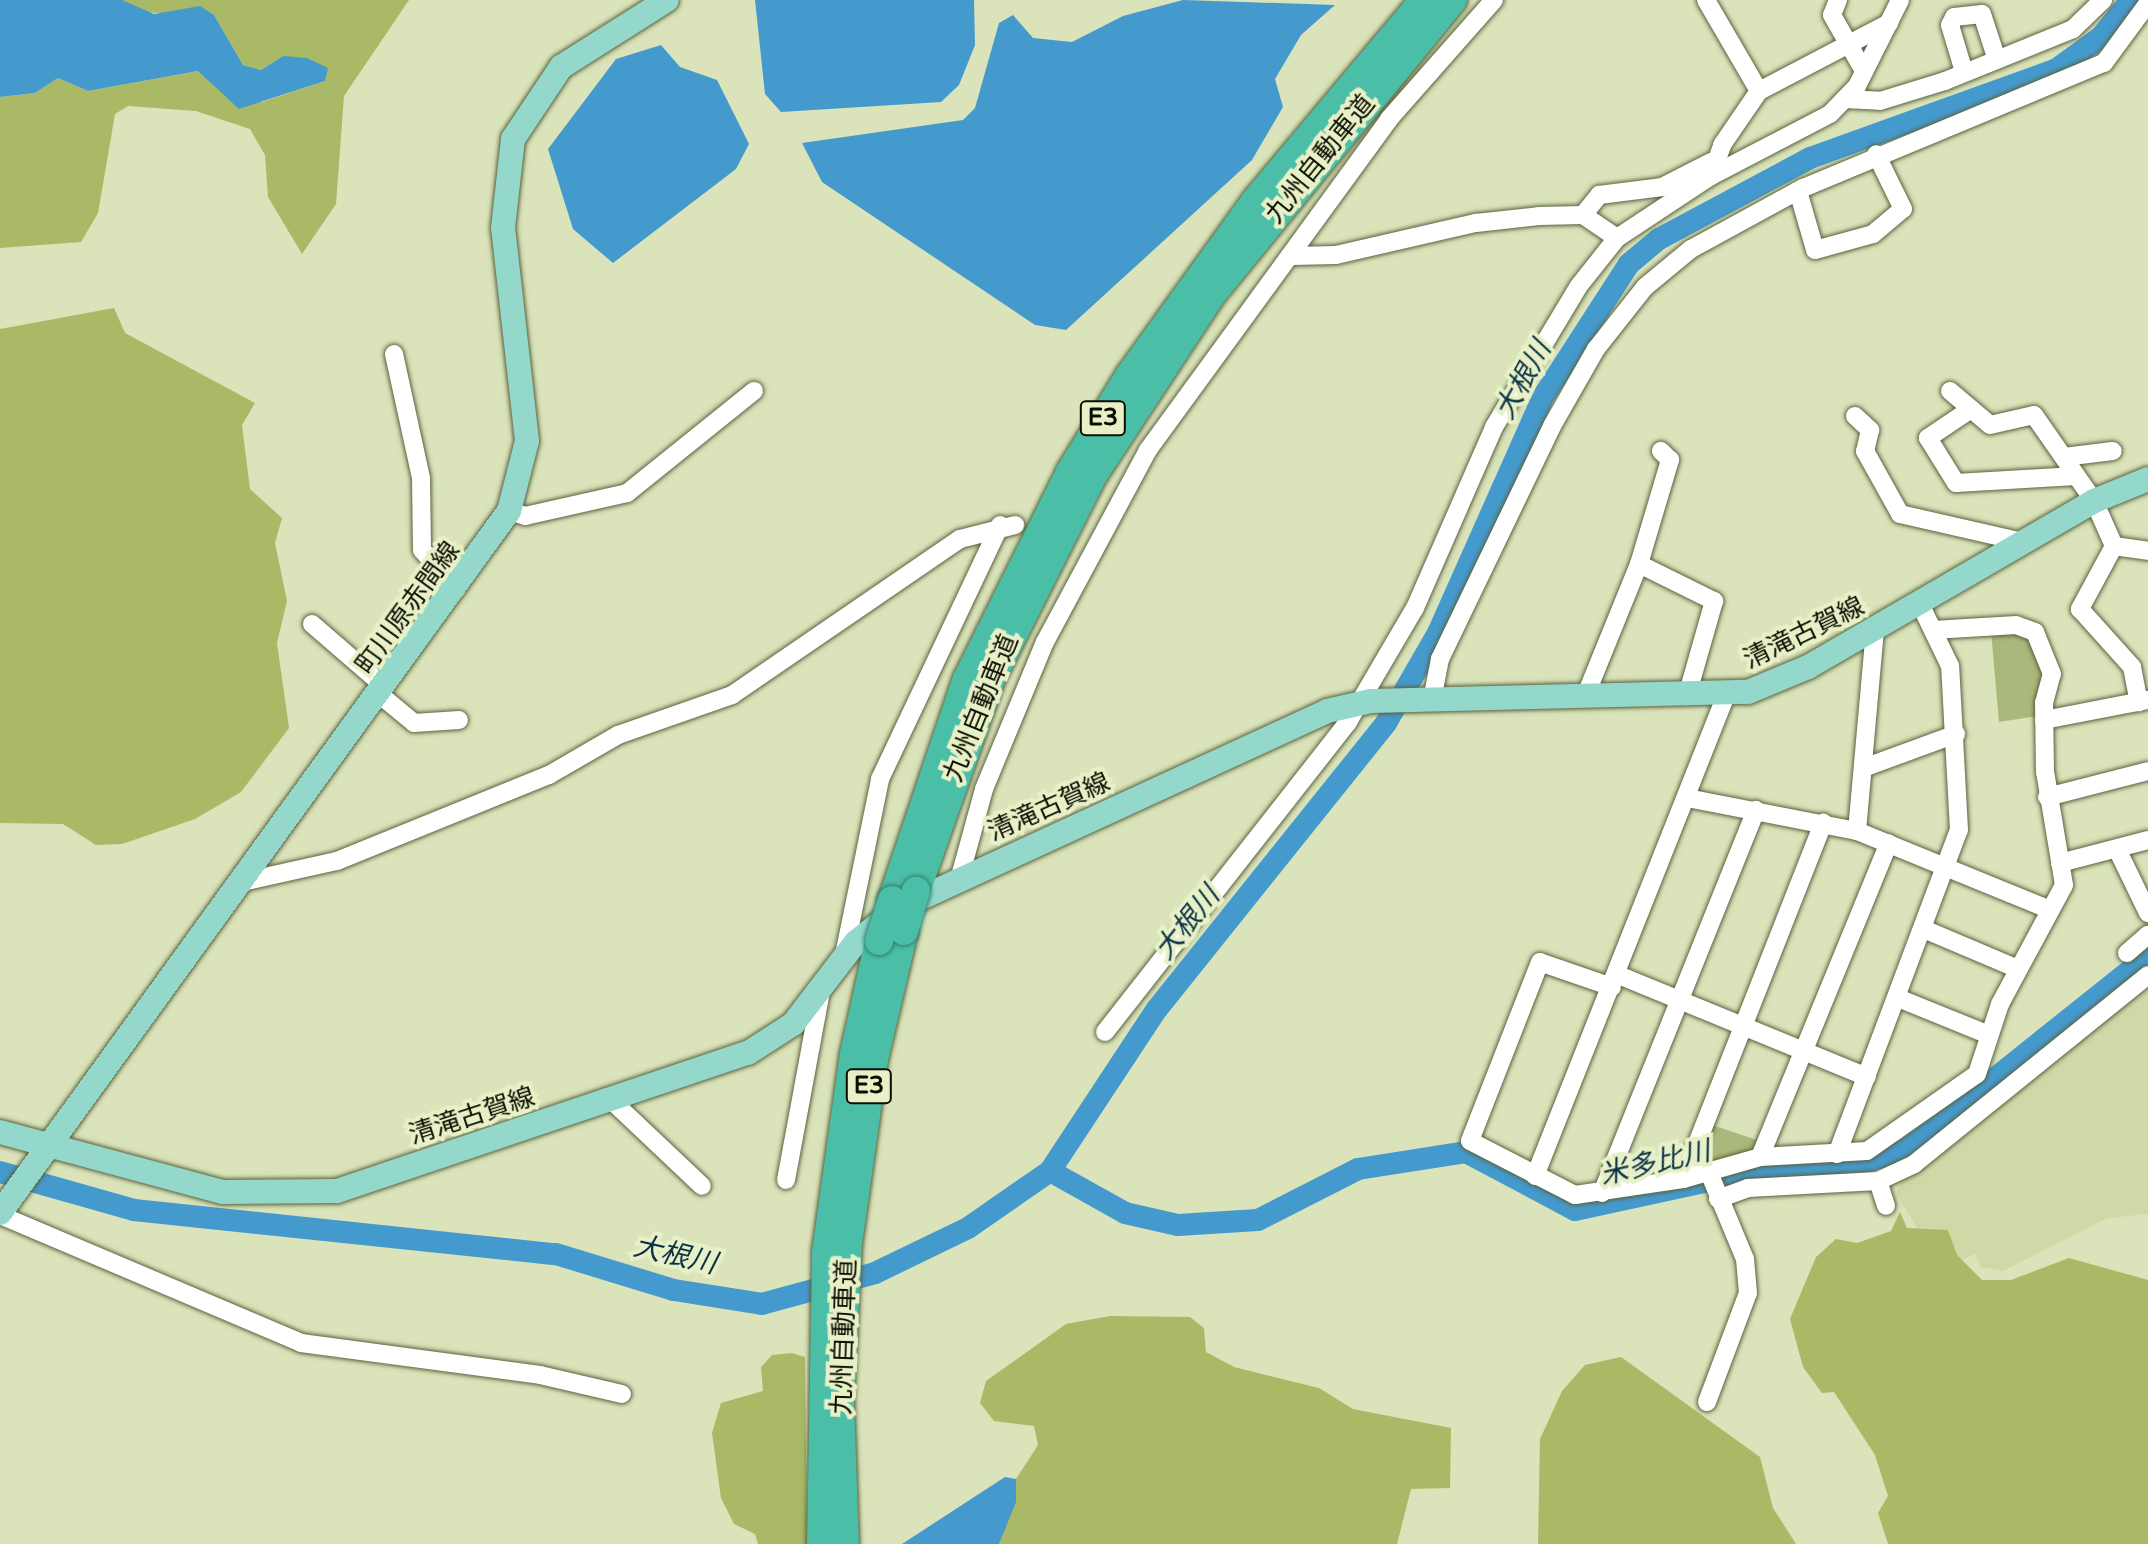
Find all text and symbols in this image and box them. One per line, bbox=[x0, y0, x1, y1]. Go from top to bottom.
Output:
street label: 九州自動車道 bbox=[1259, 89, 1381, 229]
water label: 大根川 bbox=[1488, 335, 1558, 425]
road number: E3 bbox=[1079, 398, 1127, 438]
street label: 町川原赤間線 bbox=[350, 536, 466, 680]
street label: 清滝古賀線 bbox=[1739, 590, 1869, 676]
street label: 九州自動車道 bbox=[937, 630, 1025, 786]
street label: 清滝古賀線 bbox=[983, 766, 1115, 848]
water label: 大根川 bbox=[1148, 880, 1226, 966]
road number: E3 bbox=[845, 1066, 893, 1106]
street label: 清滝古賀線 bbox=[405, 1081, 539, 1151]
water label: 米多比川 bbox=[1597, 1134, 1713, 1192]
water label: 大根川 bbox=[630, 1229, 720, 1281]
street label: 九州自動車道 bbox=[826, 1259, 862, 1415]

